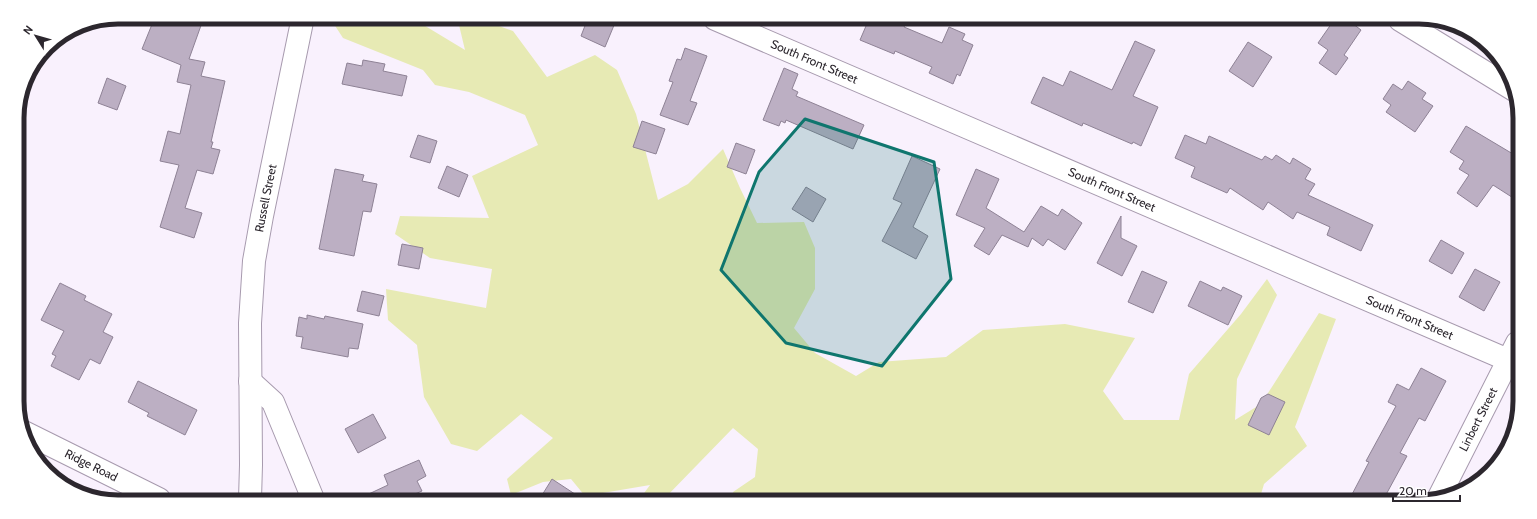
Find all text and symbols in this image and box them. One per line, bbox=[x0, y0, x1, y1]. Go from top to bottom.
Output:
north arrow bbox=[16, 16, 56, 56]
text: N bbox=[20, 23, 36, 37]
street label: South Front Street bbox=[769, 36, 860, 87]
street label: Russell Street bbox=[251, 163, 279, 233]
street label: South Front Street bbox=[1066, 164, 1158, 215]
street label: South Front Street bbox=[1364, 292, 1456, 343]
street label: Linbert Street bbox=[1455, 385, 1500, 454]
street label: Ridge Road bbox=[62, 445, 120, 484]
scale bar bbox=[1393, 477, 1460, 503]
text: 20 m bbox=[1399, 483, 1427, 498]

